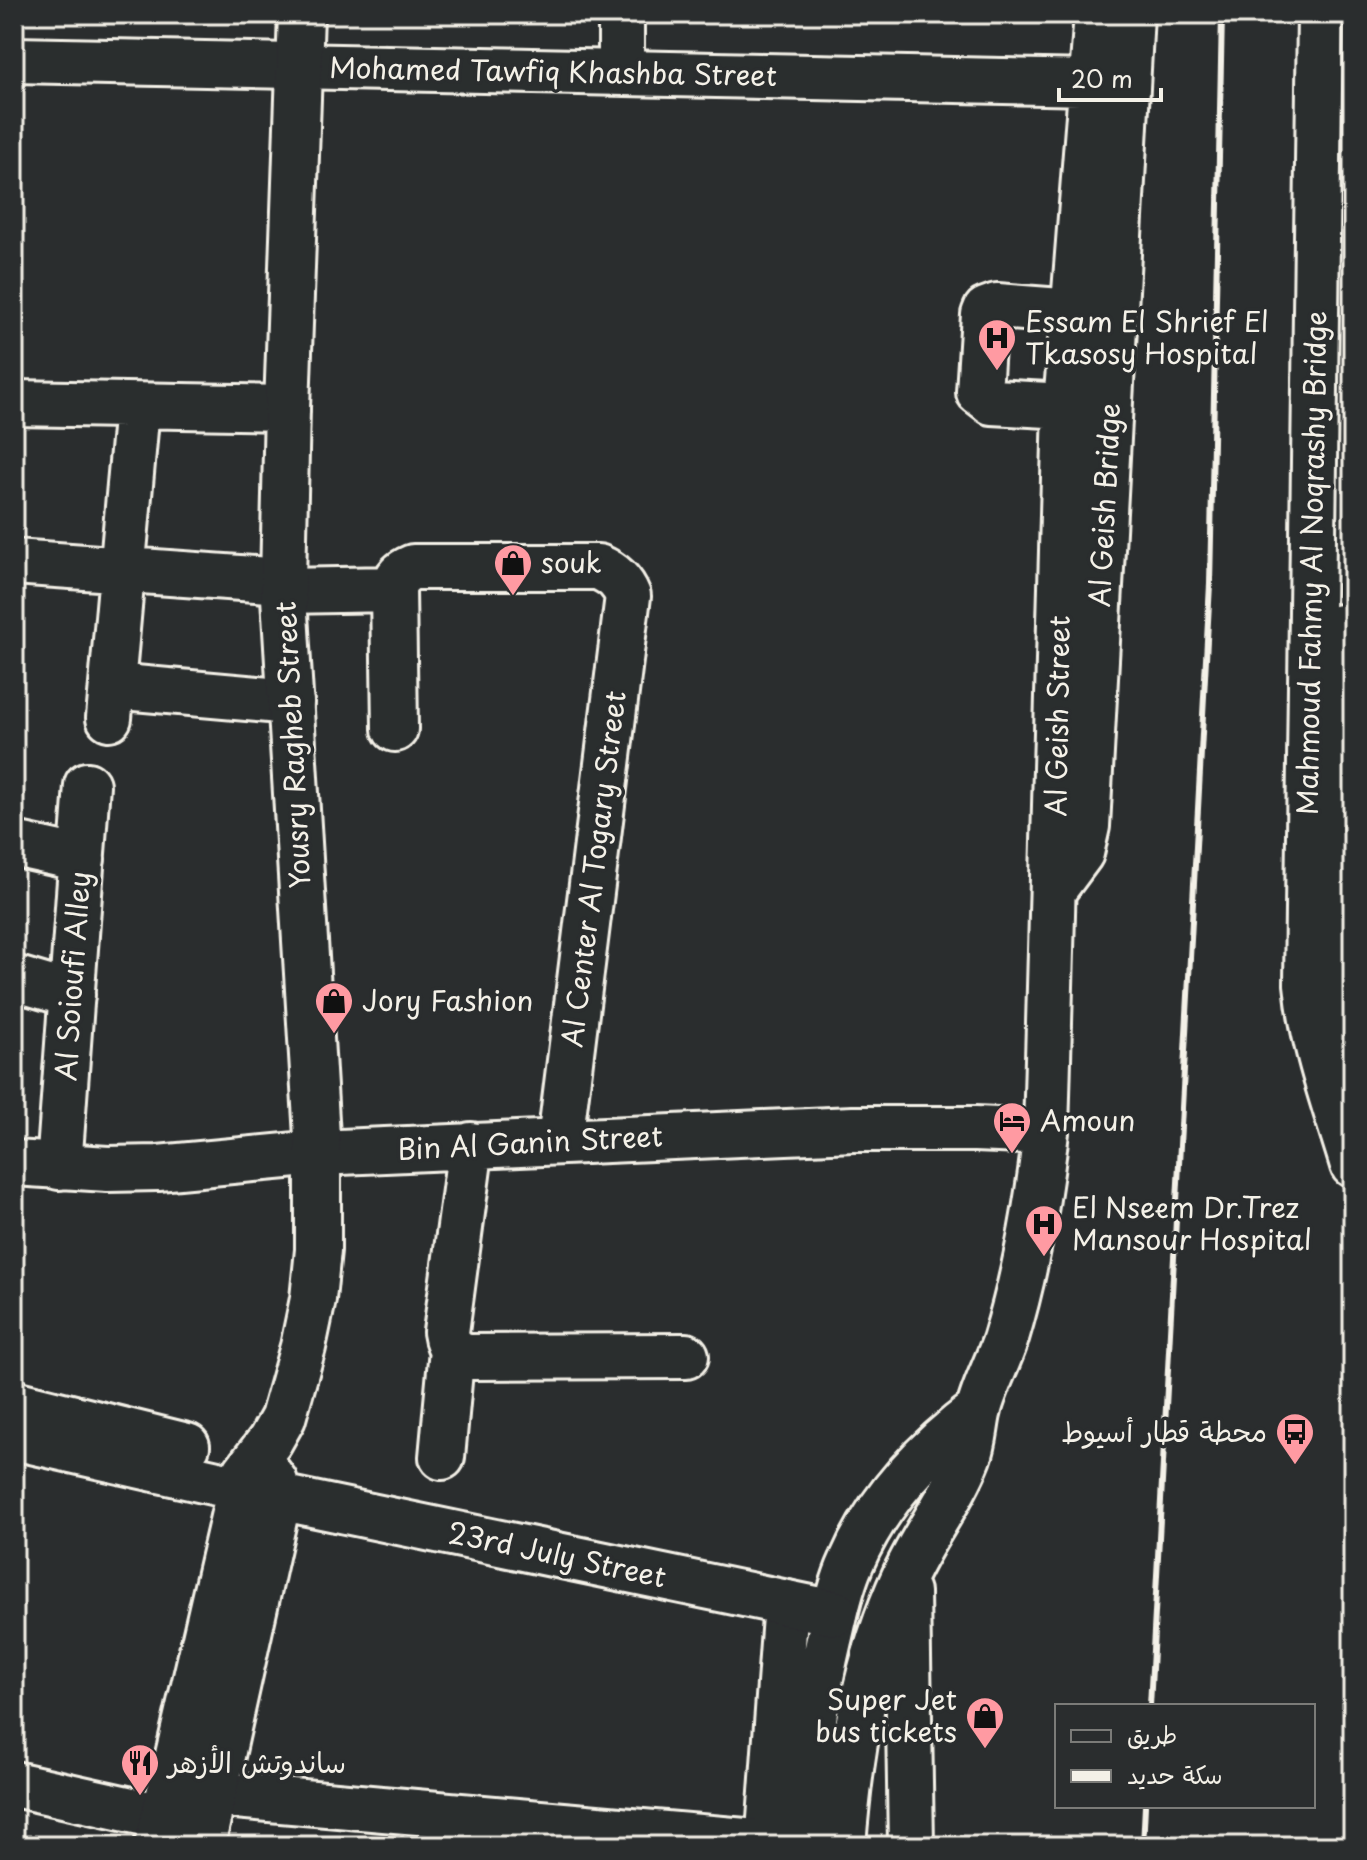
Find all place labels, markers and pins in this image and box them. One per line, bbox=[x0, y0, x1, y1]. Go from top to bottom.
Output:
place label: Essam El Shrief El Tkasosy Hospital bbox=[1025, 299, 1269, 374]
hospital icon: Essam El Shrief El Tkasosy Hospital bbox=[976, 317, 1018, 372]
place label: souk bbox=[541, 540, 602, 583]
shop icon: souk bbox=[492, 542, 534, 597]
place label: Jory Fashion bbox=[362, 978, 533, 1021]
shop icon: Jory Fashion bbox=[313, 980, 355, 1035]
place label: Amoun bbox=[1040, 1098, 1135, 1141]
hotel icon: Amoun bbox=[991, 1100, 1033, 1155]
place label: El Nseem Dr.Trez Mansour Hospital bbox=[1072, 1185, 1312, 1260]
hospital icon: El Nseem Dr.Trez Mansour Hospital bbox=[1023, 1203, 1065, 1258]
place label: محطة قطار أسيوط bbox=[1061, 1409, 1267, 1452]
bus stop icon: محطة قطار أسيوط bbox=[1274, 1411, 1316, 1466]
place label: Super Jet bus tickets bbox=[815, 1677, 957, 1752]
shop icon: Super Jet bus tickets bbox=[964, 1695, 1006, 1750]
place label: ساندوتش الأزهر bbox=[166, 1740, 346, 1783]
restaurant icon: ساندوتش الأزهر bbox=[119, 1742, 161, 1797]

